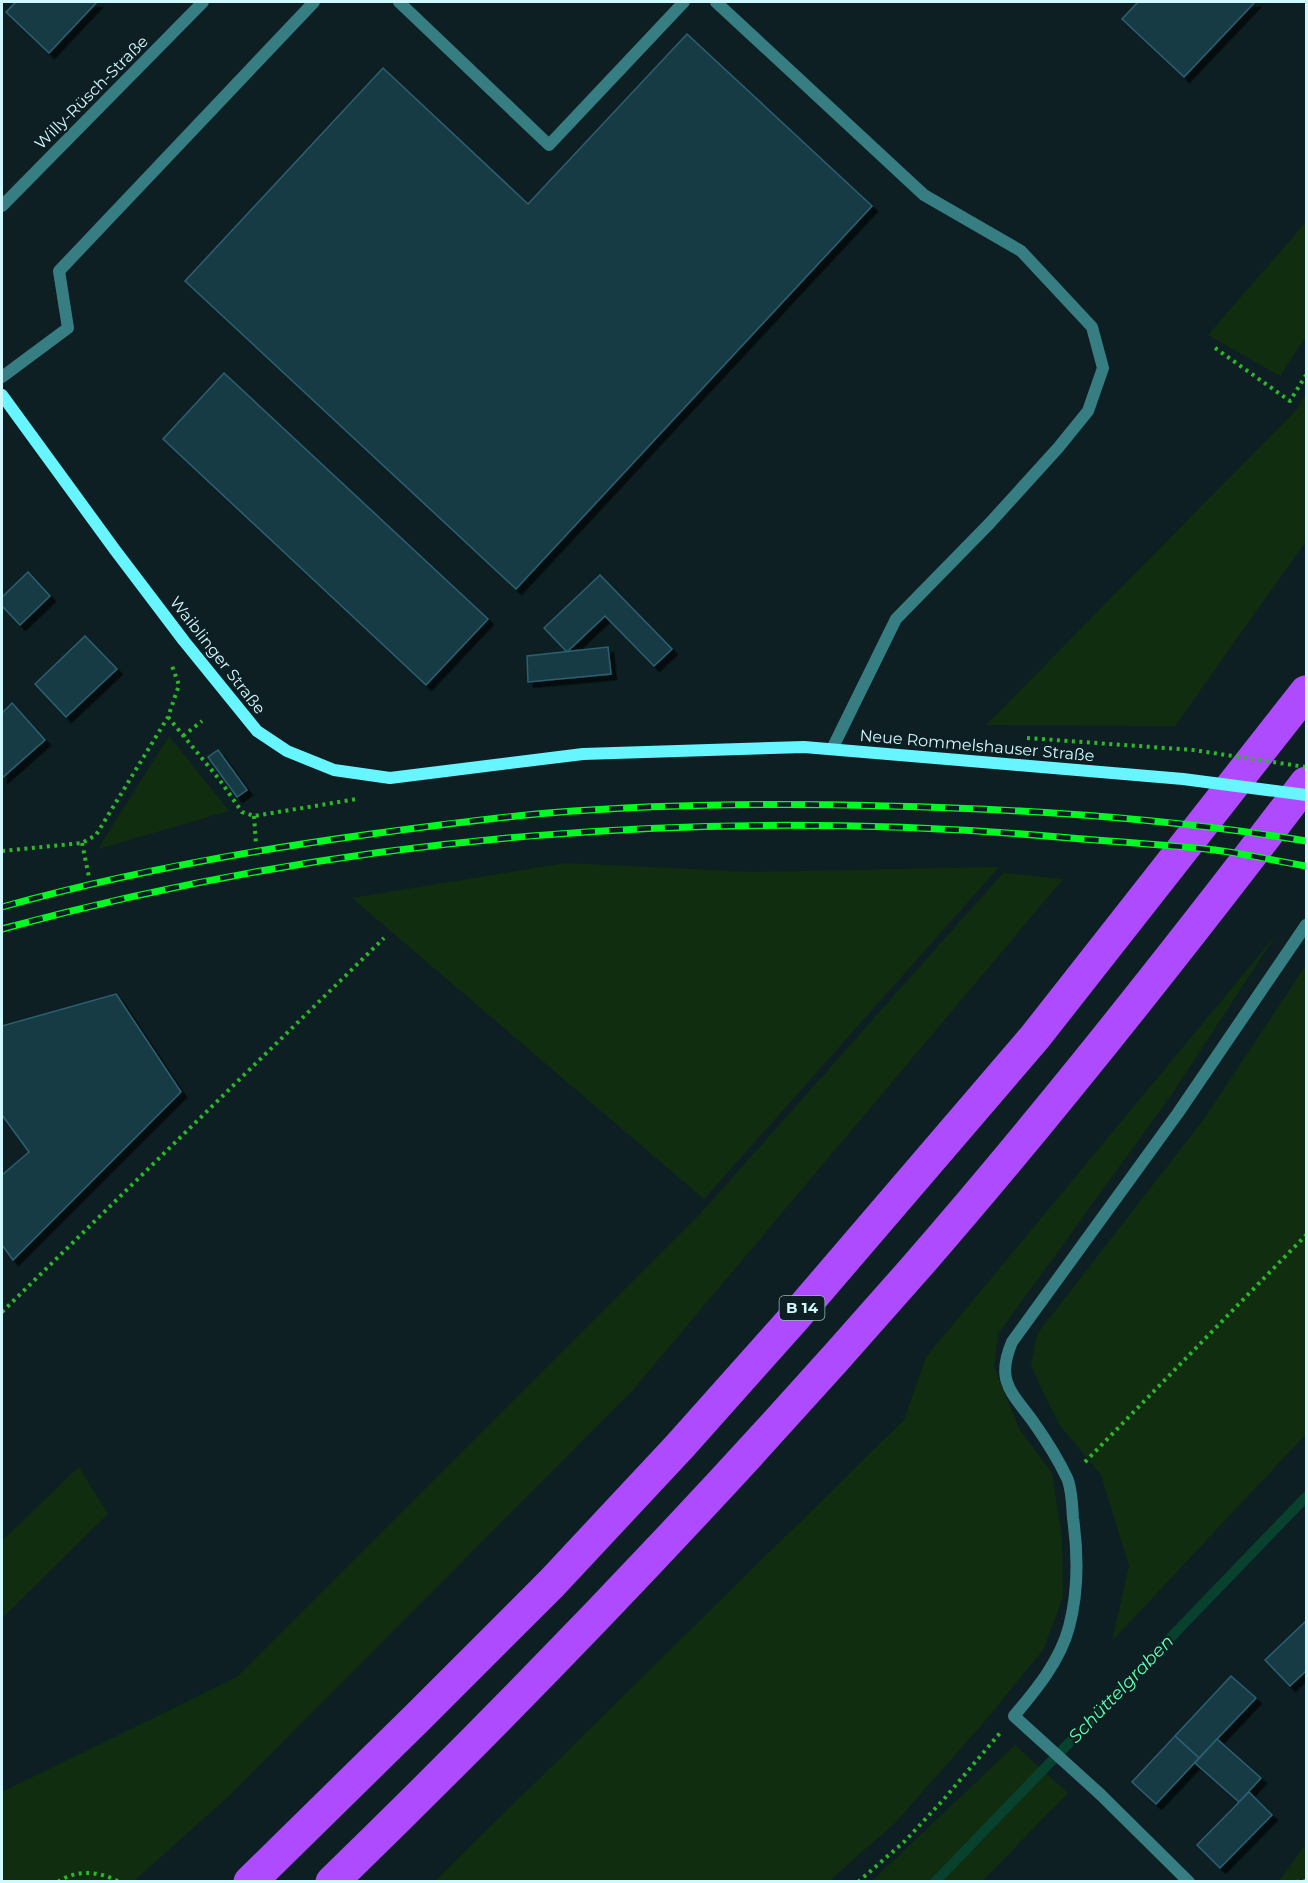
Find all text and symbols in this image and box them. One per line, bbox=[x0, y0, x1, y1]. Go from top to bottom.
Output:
street label: Willy-Rüsch-Straße bbox=[31, 32, 152, 153]
street label: Waiblinger Straße bbox=[166, 593, 269, 718]
street label: Neue Rommelshauser Straße bbox=[859, 726, 1095, 765]
road number: B 14 bbox=[780, 1296, 824, 1320]
water label: Schüttelgraben bbox=[1064, 1630, 1178, 1748]

